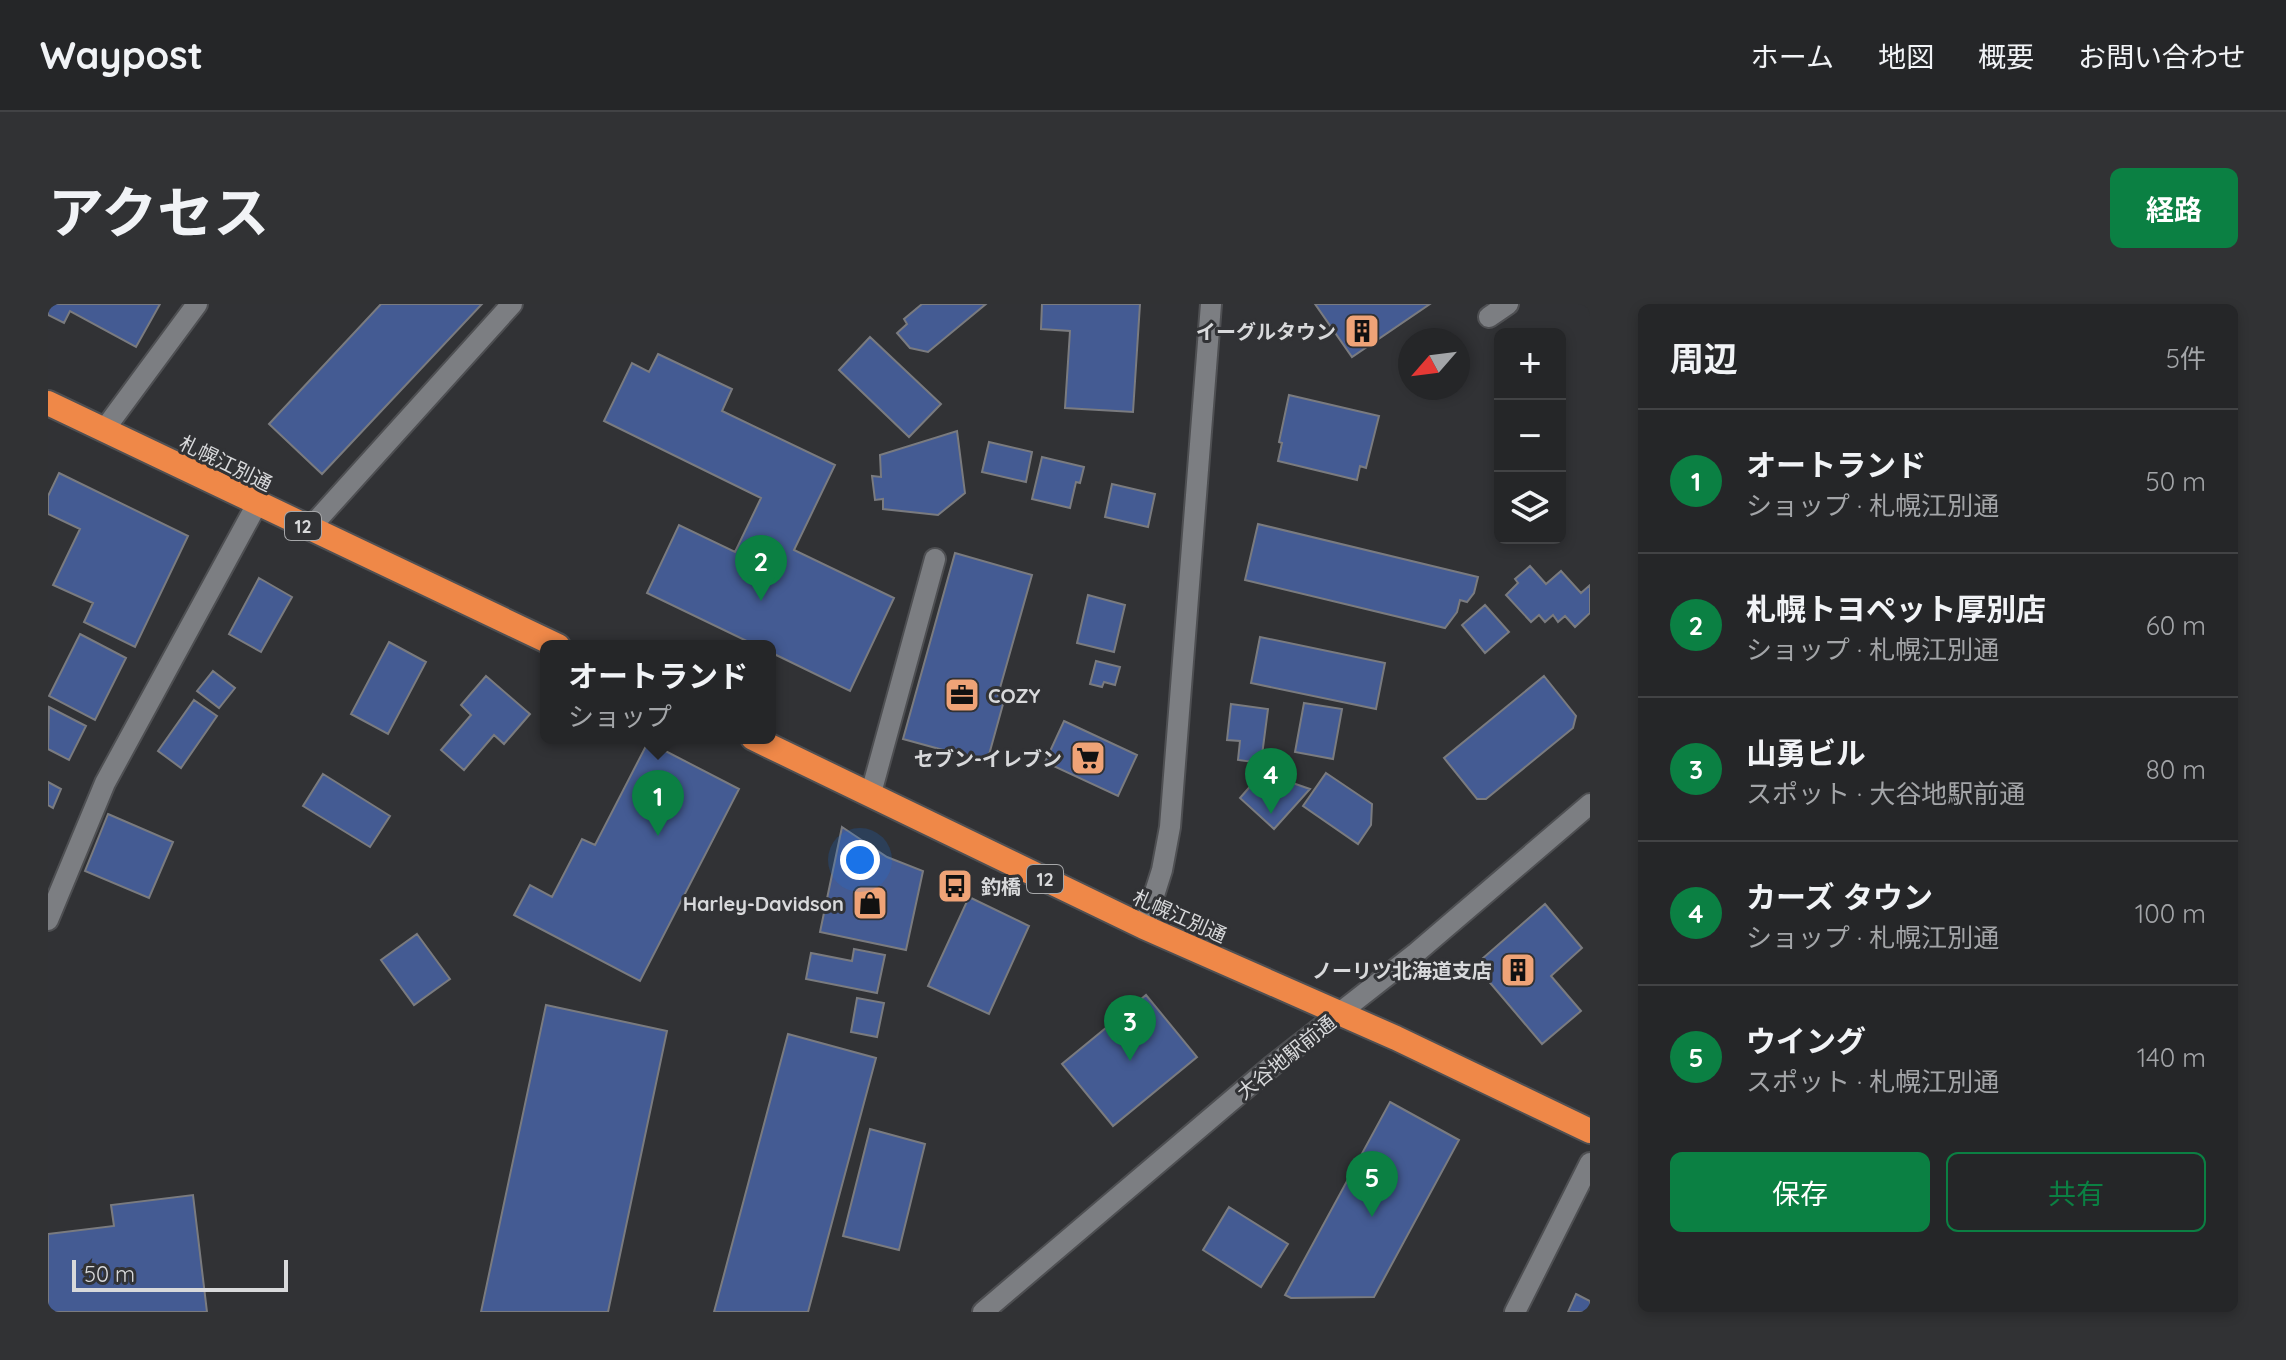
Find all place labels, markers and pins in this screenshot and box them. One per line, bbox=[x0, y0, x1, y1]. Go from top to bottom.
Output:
building icon: イーグルタウン bbox=[1343, 312, 1381, 350]
place label: イーグルタウン bbox=[1196, 319, 1336, 344]
pin: 2 bbox=[735, 535, 787, 601]
office icon: COZY bbox=[943, 676, 981, 714]
place label: COZY bbox=[988, 683, 1040, 708]
supermarket icon: セブン-イレブン bbox=[1069, 739, 1107, 777]
place label: セブン-イレブン bbox=[914, 746, 1062, 771]
pin: 4 bbox=[1245, 748, 1297, 814]
pin: 1 bbox=[632, 770, 684, 836]
bus stop icon: 釣橋 bbox=[936, 867, 974, 905]
place label: 釣橋 bbox=[981, 874, 1021, 899]
shop icon: Harley-Davidson bbox=[851, 884, 889, 922]
place label: Harley-Davidson bbox=[683, 891, 844, 916]
building icon: ノーリツ北海道支店 bbox=[1499, 951, 1537, 989]
place label: ノーリツ北海道支店 bbox=[1312, 958, 1492, 983]
pin: 3 bbox=[1104, 995, 1156, 1061]
pin: 5 bbox=[1346, 1151, 1398, 1217]

